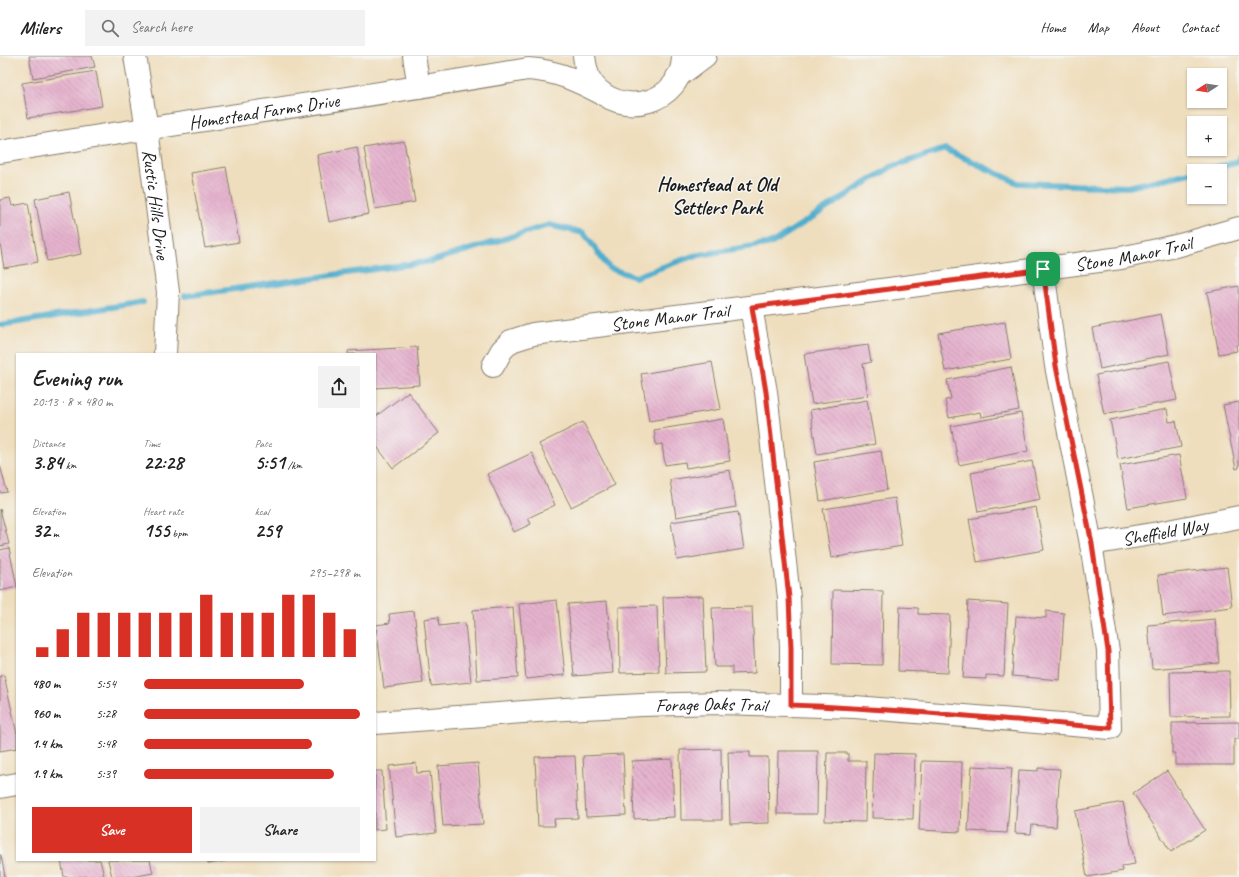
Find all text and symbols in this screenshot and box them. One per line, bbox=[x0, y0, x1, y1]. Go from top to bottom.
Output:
search box bbox=[85, 10, 365, 46]
text: Milers bbox=[20, 16, 61, 40]
icon: search bbox=[99, 17, 121, 39]
text: Search here bbox=[131, 18, 192, 37]
text: Home bbox=[1040, 19, 1066, 36]
text: Map bbox=[1088, 19, 1109, 36]
text: About bbox=[1131, 19, 1159, 36]
text: Contact bbox=[1181, 19, 1219, 36]
north arrow bbox=[1187, 68, 1227, 108]
map controls bbox=[1187, 68, 1227, 204]
street label: Homestead Farms Drive bbox=[187, 88, 343, 135]
button: + bbox=[1187, 116, 1227, 156]
street label: Rustic Hills Drive bbox=[137, 148, 175, 263]
button: − bbox=[1187, 164, 1227, 204]
district label: Homestead at Old Settlers Park bbox=[657, 172, 781, 220]
street label: Stone Manor Trail bbox=[1073, 230, 1199, 277]
pin bbox=[1026, 252, 1060, 286]
icon: arrive bbox=[1032, 258, 1054, 280]
street label: Stone Manor Trail bbox=[609, 298, 734, 337]
text: Evening run bbox=[32, 365, 122, 393]
button: share bbox=[318, 366, 360, 408]
text: 20:13 · 8 × 480 m bbox=[32, 394, 113, 410]
text: Distance bbox=[32, 436, 65, 450]
text: Time bbox=[143, 436, 160, 450]
text: Pace bbox=[255, 436, 272, 450]
text: 3.84 bbox=[32, 450, 63, 475]
text: 22:28 bbox=[143, 450, 183, 475]
text: 5:51 bbox=[255, 450, 285, 475]
text: km bbox=[63, 458, 76, 472]
text: /km bbox=[285, 458, 302, 472]
text: Elevation bbox=[32, 504, 66, 518]
text: Heart rate bbox=[143, 504, 183, 518]
text: kcal bbox=[255, 504, 269, 518]
street label: Sheffield Way bbox=[1121, 512, 1211, 552]
text: 32 bbox=[32, 518, 50, 543]
text: 155 bbox=[143, 518, 170, 543]
text: 259 bbox=[255, 518, 281, 543]
text: m bbox=[50, 526, 59, 540]
text: bpm bbox=[170, 526, 187, 540]
text: Elevation bbox=[32, 565, 72, 581]
text: 295–298 m bbox=[309, 565, 360, 581]
text: 480 m bbox=[32, 676, 60, 692]
text: 5:54 bbox=[96, 676, 116, 692]
street label: Forage Oaks Trail bbox=[655, 692, 771, 718]
text: 960 m bbox=[32, 706, 60, 722]
text: 5:28 bbox=[96, 706, 116, 722]
text: 1.4 km bbox=[32, 736, 62, 752]
text: 5:48 bbox=[96, 736, 116, 752]
text: 1.9 km bbox=[32, 766, 62, 782]
text: 5:39 bbox=[96, 766, 116, 782]
button: Save bbox=[32, 807, 192, 853]
button: Share bbox=[200, 807, 360, 853]

